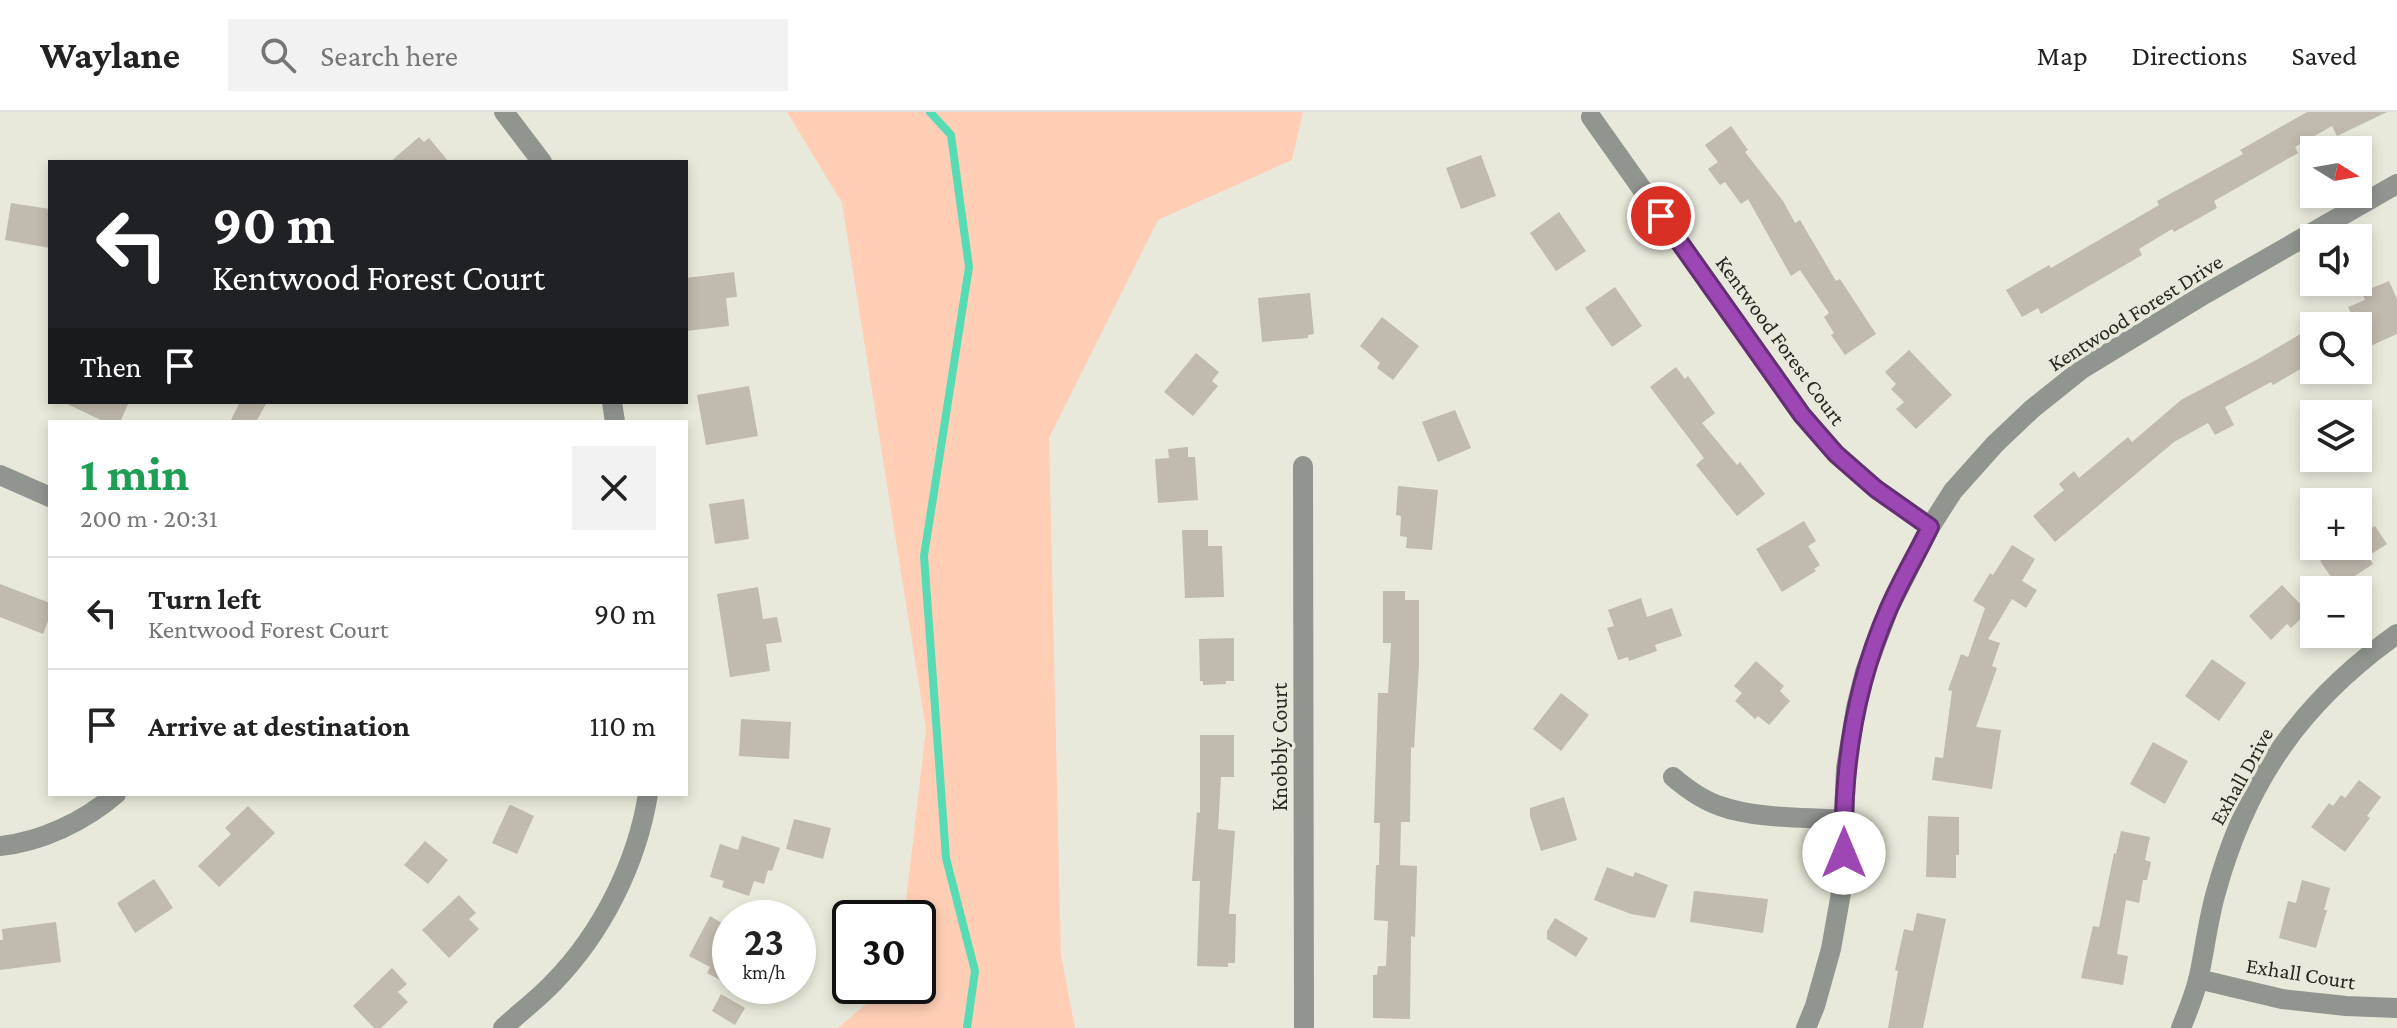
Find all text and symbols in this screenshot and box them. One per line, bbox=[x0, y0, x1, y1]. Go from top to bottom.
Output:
search box bbox=[228, 19, 788, 91]
icon: search bbox=[256, 33, 300, 77]
text: Waylane bbox=[40, 34, 180, 76]
text: Search here bbox=[320, 39, 458, 72]
text: Map bbox=[2037, 40, 2088, 71]
text: Directions bbox=[2132, 40, 2247, 71]
text: Saved bbox=[2291, 40, 2357, 71]
north arrow bbox=[2300, 136, 2372, 208]
map controls bbox=[2300, 136, 2372, 648]
pin bbox=[1627, 182, 1695, 250]
icon: left bbox=[80, 192, 184, 296]
text: 90 m bbox=[212, 193, 335, 255]
icon: arrive bbox=[1639, 194, 1683, 238]
button: sound bbox=[2300, 224, 2372, 296]
street label: Kentwood Forest Drive bbox=[2044, 249, 2227, 376]
street label: Kentwood Forest Court bbox=[1711, 251, 1851, 430]
text: Kentwood Forest Court bbox=[212, 258, 545, 298]
button: search bbox=[2300, 312, 2372, 384]
icon: arrive bbox=[158, 344, 202, 388]
text: Then bbox=[80, 350, 142, 383]
button: layers bbox=[2300, 400, 2372, 472]
button: close bbox=[572, 446, 656, 530]
text: 1 min bbox=[80, 447, 189, 500]
button: + bbox=[2300, 488, 2372, 560]
text: 200 m · 20:31 bbox=[80, 504, 218, 533]
button: − bbox=[2300, 576, 2372, 648]
text: Turn left bbox=[148, 582, 261, 615]
icon: left bbox=[80, 591, 124, 635]
text: 90 m bbox=[594, 597, 656, 630]
text: Kentwood Forest Court bbox=[148, 615, 388, 644]
street label: Knobbly Court bbox=[1267, 682, 1292, 811]
icon: arrive bbox=[80, 703, 124, 747]
text: Arrive at destination bbox=[148, 709, 410, 742]
text: 110 m bbox=[589, 709, 656, 742]
street label: Exhall Drive bbox=[2204, 723, 2278, 829]
position arrow bbox=[1802, 811, 1886, 895]
speed limit sign: 30 bbox=[832, 900, 936, 1004]
text: 23 bbox=[744, 919, 784, 964]
street label: Exhall Court bbox=[2245, 953, 2358, 995]
text: km/h bbox=[742, 961, 786, 983]

